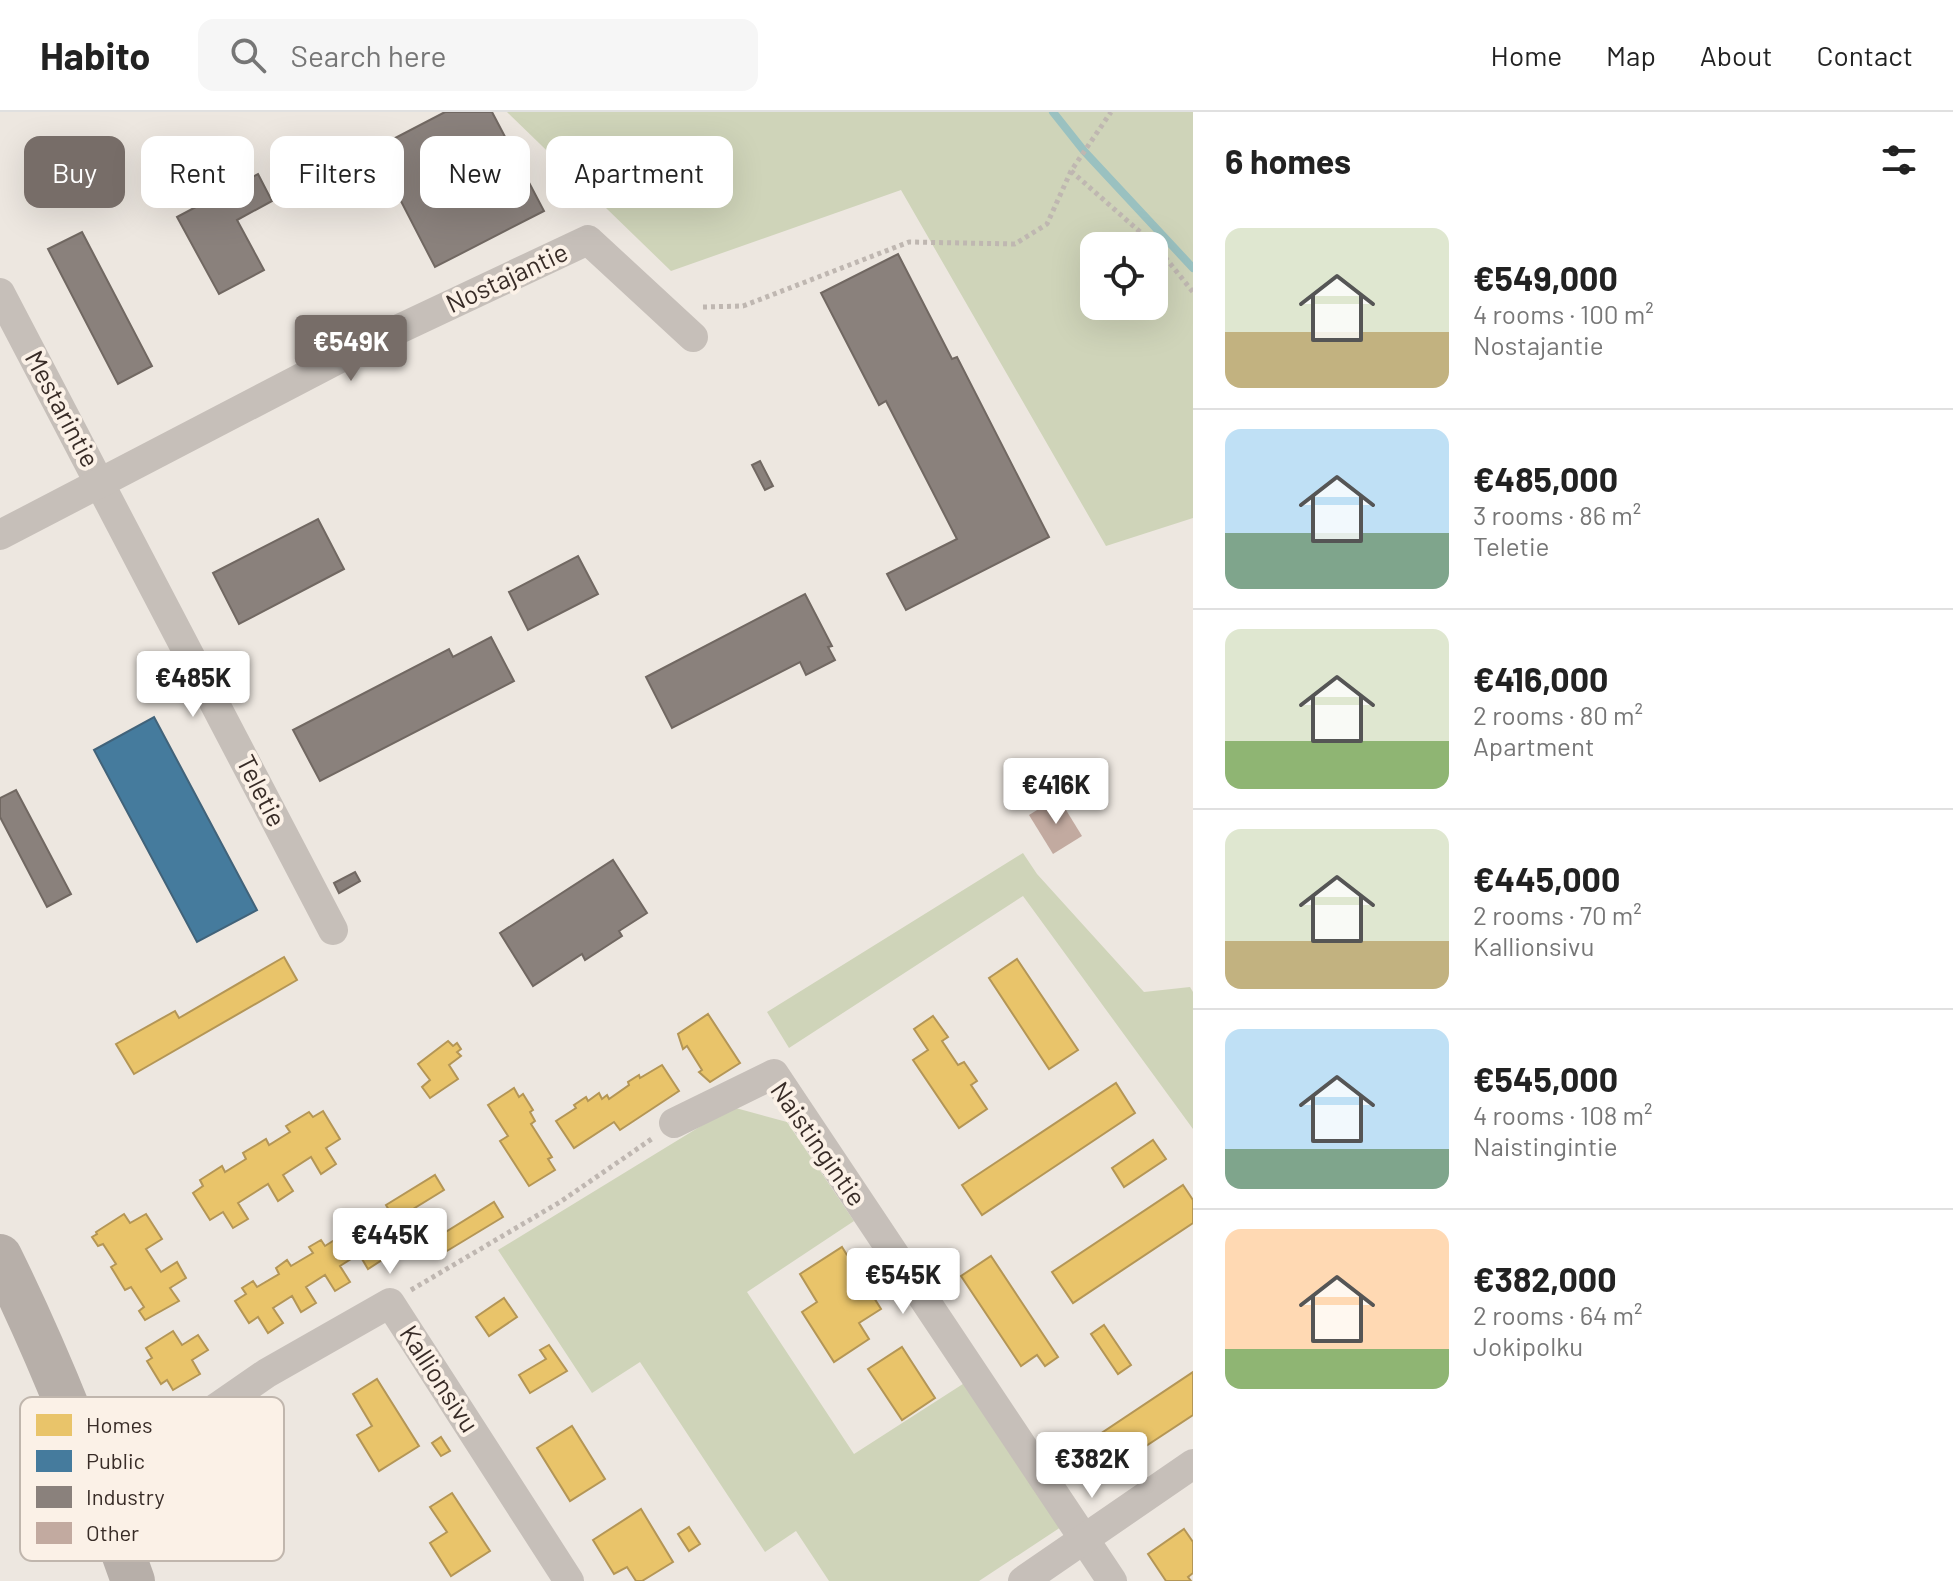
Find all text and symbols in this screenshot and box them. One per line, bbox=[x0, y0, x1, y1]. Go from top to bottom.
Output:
search box bbox=[198, 19, 758, 91]
text: Habito bbox=[40, 32, 150, 78]
icon: search bbox=[226, 33, 270, 77]
text: Search here bbox=[290, 37, 446, 73]
text: Home bbox=[1491, 38, 1562, 72]
text: Map bbox=[1606, 38, 1656, 72]
text: About bbox=[1700, 38, 1772, 72]
text: Contact bbox=[1816, 38, 1913, 72]
chip: Buy bbox=[24, 136, 125, 208]
chip: Rent bbox=[141, 136, 254, 208]
chip: Filters bbox=[270, 136, 404, 208]
chip: New bbox=[420, 136, 530, 208]
chip: Apartment bbox=[546, 136, 733, 208]
icon: filters bbox=[1877, 138, 1921, 182]
text: 6 homes bbox=[1225, 140, 1351, 181]
map controls bbox=[1080, 232, 1168, 320]
button: locate bbox=[1080, 232, 1168, 320]
street label: Nostajantie bbox=[441, 235, 572, 318]
text: €549,000 bbox=[1473, 257, 1618, 298]
icon: home bbox=[1289, 260, 1385, 356]
text: 4 rooms · 100 m² bbox=[1473, 298, 1654, 329]
pin: €549K bbox=[295, 315, 407, 383]
text: €549K bbox=[313, 325, 389, 356]
text: Nostajantie bbox=[1473, 329, 1604, 360]
street label: Mestarintie bbox=[20, 345, 107, 472]
text: €485,000 bbox=[1473, 458, 1618, 499]
icon: home bbox=[1289, 461, 1385, 557]
text: 3 rooms · 86 m² bbox=[1473, 499, 1641, 530]
text: Teletie bbox=[1473, 530, 1549, 561]
pin: €485K bbox=[137, 651, 249, 719]
text: €416,000 bbox=[1473, 658, 1608, 699]
text: €485K bbox=[155, 661, 231, 692]
icon: home bbox=[1289, 661, 1385, 757]
text: 2 rooms · 80 m² bbox=[1473, 699, 1643, 730]
text: Apartment bbox=[1473, 730, 1594, 761]
street label: Teletie bbox=[231, 749, 294, 831]
pin: €416K bbox=[1000, 758, 1112, 826]
text: €416K bbox=[1021, 768, 1091, 799]
text: €445,000 bbox=[1473, 858, 1620, 899]
icon: home bbox=[1289, 861, 1385, 957]
text: 2 rooms · 70 m² bbox=[1473, 899, 1642, 930]
text: Kallionsivu bbox=[1473, 930, 1594, 961]
text: €545,000 bbox=[1473, 1058, 1618, 1099]
icon: home bbox=[1289, 1061, 1385, 1157]
street label: Naistingintie bbox=[765, 1075, 873, 1211]
text: 4 rooms · 108 m² bbox=[1473, 1099, 1653, 1130]
text: Naistingintie bbox=[1473, 1130, 1618, 1161]
pin: €445K bbox=[334, 1208, 446, 1276]
text: €445K bbox=[351, 1218, 429, 1249]
pin: €545K bbox=[847, 1248, 959, 1316]
text: €545K bbox=[865, 1258, 941, 1289]
text: €382,000 bbox=[1473, 1258, 1617, 1299]
icon: home bbox=[1289, 1261, 1385, 1357]
text: 2 rooms · 64 m² bbox=[1473, 1299, 1643, 1330]
street label: Kallionsivu bbox=[394, 1319, 486, 1438]
text: Jokipolku bbox=[1473, 1330, 1583, 1361]
legend bbox=[20, 1397, 284, 1561]
text: Homes bbox=[86, 1411, 153, 1437]
pin: €382K bbox=[1036, 1432, 1148, 1500]
text: €382K bbox=[1054, 1442, 1130, 1473]
text: Public bbox=[86, 1447, 145, 1473]
text: Industry bbox=[86, 1483, 165, 1509]
text: Other bbox=[86, 1519, 139, 1545]

